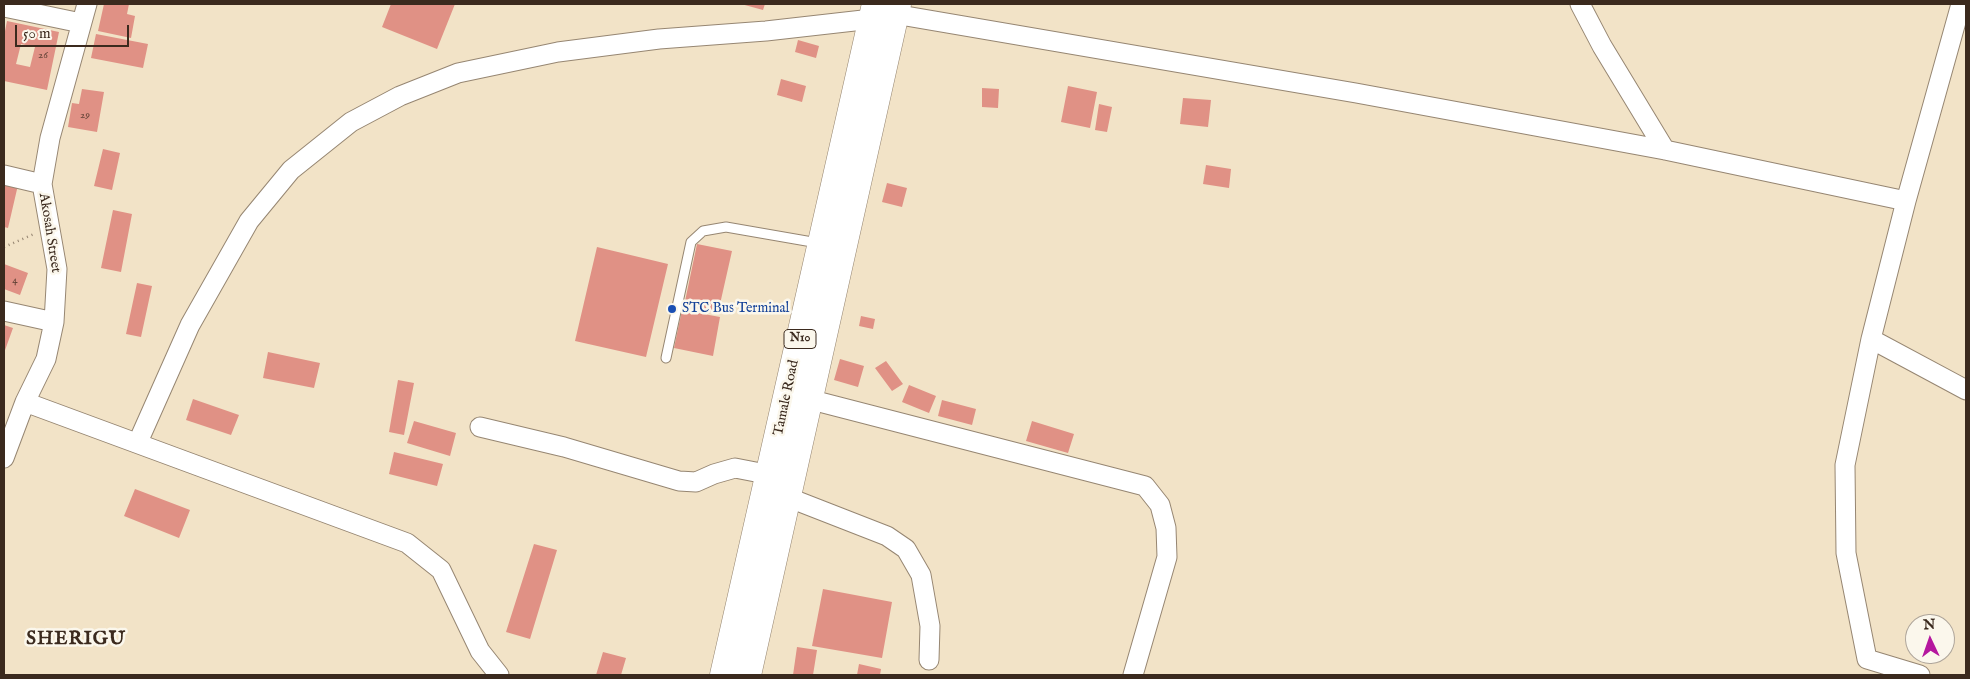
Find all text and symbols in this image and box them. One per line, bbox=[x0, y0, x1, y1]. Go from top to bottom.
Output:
scale bar bbox=[18, 15, 131, 47]
text: 50 m bbox=[23, 24, 51, 43]
house number: 26 bbox=[38, 49, 48, 63]
house number: 29 bbox=[80, 109, 90, 123]
street label: Akosah Street bbox=[34, 192, 64, 274]
house number: 4 bbox=[12, 274, 18, 288]
place label: STC Bus Terminal bbox=[682, 301, 789, 317]
marker: STC Bus Terminal bbox=[666, 303, 678, 315]
road number: N10 bbox=[784, 329, 816, 348]
street label: Tamale Road bbox=[771, 359, 803, 437]
north arrow bbox=[1905, 614, 1955, 664]
text: N bbox=[1923, 616, 1936, 634]
district label: SHERIGU bbox=[25, 629, 127, 651]

